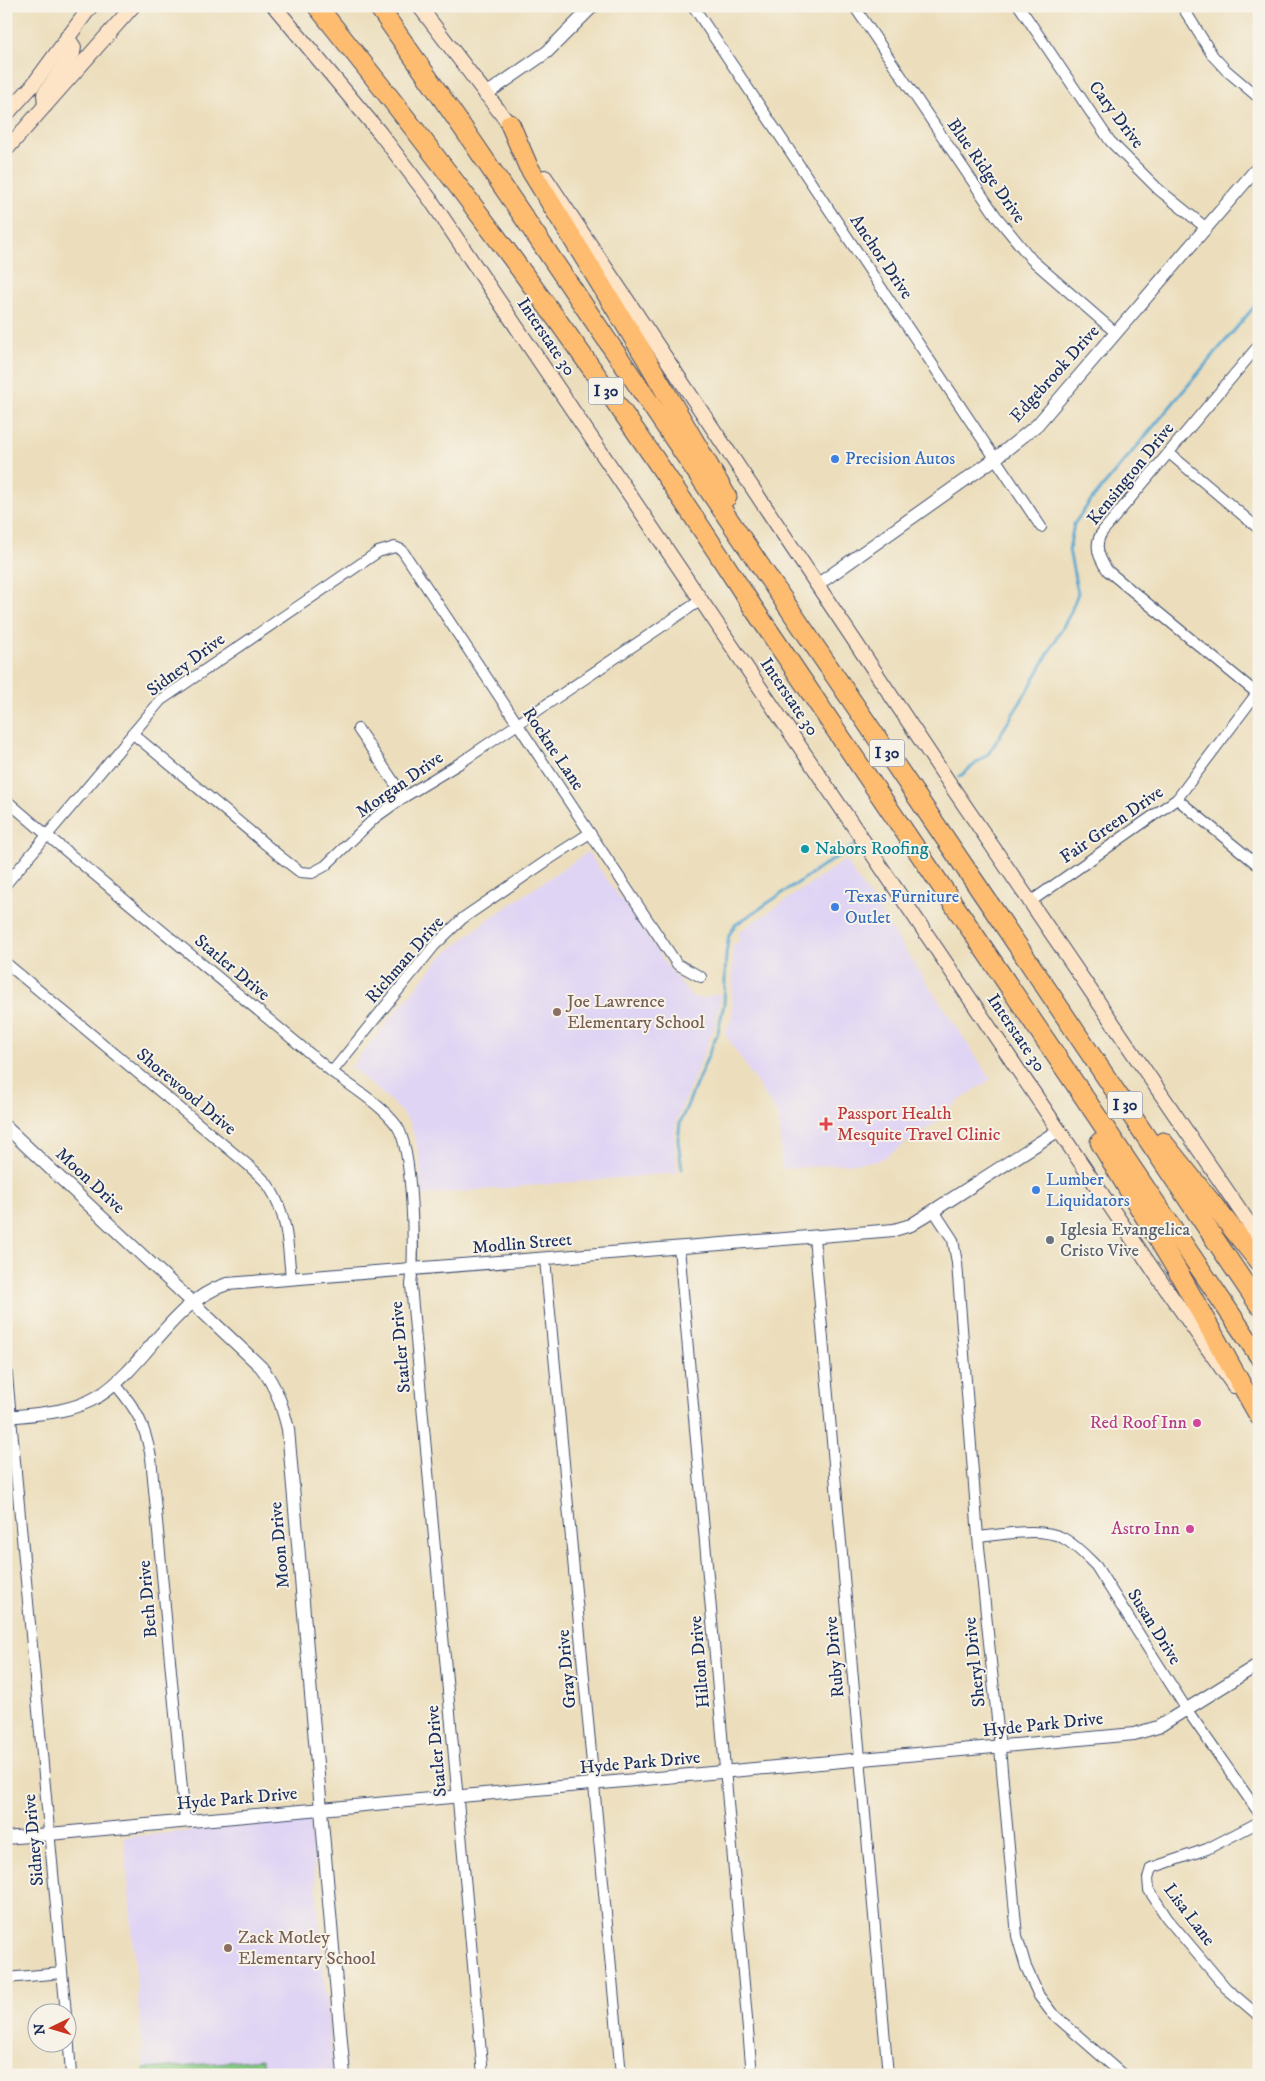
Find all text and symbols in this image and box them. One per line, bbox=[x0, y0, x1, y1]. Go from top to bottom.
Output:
street label: Cary Drive bbox=[1084, 77, 1148, 153]
street label: Blue Ridge Drive bbox=[942, 115, 1030, 227]
street label: Anchor Drive bbox=[845, 211, 917, 303]
street label: Interstate 30 bbox=[512, 294, 580, 380]
street label: Edgebrook Drive bbox=[1006, 321, 1104, 427]
road number: I 30 bbox=[588, 378, 624, 404]
street label: Kensington Drive bbox=[1083, 418, 1179, 530]
place label: Precision Autos bbox=[845, 448, 955, 470]
marker: Precision Autos bbox=[829, 453, 841, 465]
street label: Sidney Drive bbox=[143, 628, 229, 702]
street label: Interstate 30 bbox=[755, 654, 823, 740]
street label: Rockne Lane bbox=[517, 703, 589, 795]
road number: I 30 bbox=[870, 740, 904, 766]
street label: Morgan Drive bbox=[352, 747, 448, 823]
street label: Fair Green Drive bbox=[1056, 781, 1168, 869]
place label: Nabors Roofing bbox=[815, 838, 929, 860]
marker: Nabors Roofing bbox=[799, 843, 811, 855]
place label: Texas Furniture Outlet bbox=[845, 886, 959, 929]
marker: Texas Furniture Outlet bbox=[829, 901, 841, 913]
street label: Richman Drive bbox=[361, 912, 449, 1008]
street label: Statler Drive bbox=[190, 930, 274, 1006]
street label: Interstate 30 bbox=[982, 990, 1050, 1076]
place label: Joe Lawrence Elementary School bbox=[565, 991, 705, 1034]
marker: Joe Lawrence Elementary School bbox=[551, 1006, 563, 1018]
street label: Shorewood Drive bbox=[132, 1044, 240, 1140]
road number: I 30 bbox=[1108, 1092, 1142, 1118]
place label: Passport Health Mesquite Travel Clinic bbox=[837, 1103, 1001, 1146]
marker: Passport Health Mesquite Travel Clinic bbox=[819, 1117, 833, 1131]
street label: Moon Drive bbox=[51, 1143, 129, 1219]
place label: Lumber Liquidators bbox=[1046, 1169, 1130, 1212]
marker: Lumber Liquidators bbox=[1030, 1184, 1042, 1196]
place label: Iglesia Evangelica Cristo Vive bbox=[1060, 1219, 1191, 1262]
street label: Modlin Street bbox=[471, 1229, 573, 1259]
marker: Iglesia Evangelica Cristo Vive bbox=[1044, 1234, 1056, 1246]
street label: Statler Drive bbox=[386, 1300, 416, 1394]
place label: Red Roof Inn bbox=[1090, 1412, 1188, 1434]
marker: Red Roof Inn bbox=[1191, 1417, 1203, 1429]
street label: Moon Drive bbox=[265, 1501, 295, 1589]
place label: Astro Inn bbox=[1111, 1518, 1181, 1540]
marker: Astro Inn bbox=[1184, 1523, 1196, 1535]
street label: Beth Drive bbox=[134, 1559, 162, 1639]
street label: Susan Drive bbox=[1122, 1585, 1186, 1669]
street label: Hilton Drive bbox=[685, 1615, 715, 1709]
street label: Ruby Drive bbox=[820, 1615, 850, 1699]
street label: Sheryl Drive bbox=[959, 1616, 991, 1708]
street label: Gray Drive bbox=[553, 1629, 581, 1709]
street label: Statler Drive bbox=[422, 1704, 452, 1798]
street label: Hyde Park Drive bbox=[982, 1708, 1104, 1742]
street label: Hyde Park Drive bbox=[579, 1747, 701, 1779]
street label: Hyde Park Drive bbox=[176, 1783, 298, 1815]
street label: Sidney Drive bbox=[19, 1793, 49, 1887]
street label: Lisa Lane bbox=[1158, 1879, 1220, 1951]
place label: Zack Motley Elementary School bbox=[238, 1927, 376, 1970]
marker: Zack Motley Elementary School bbox=[222, 1942, 234, 1954]
north arrow bbox=[28, 2004, 78, 2054]
text: N bbox=[31, 2022, 50, 2036]

